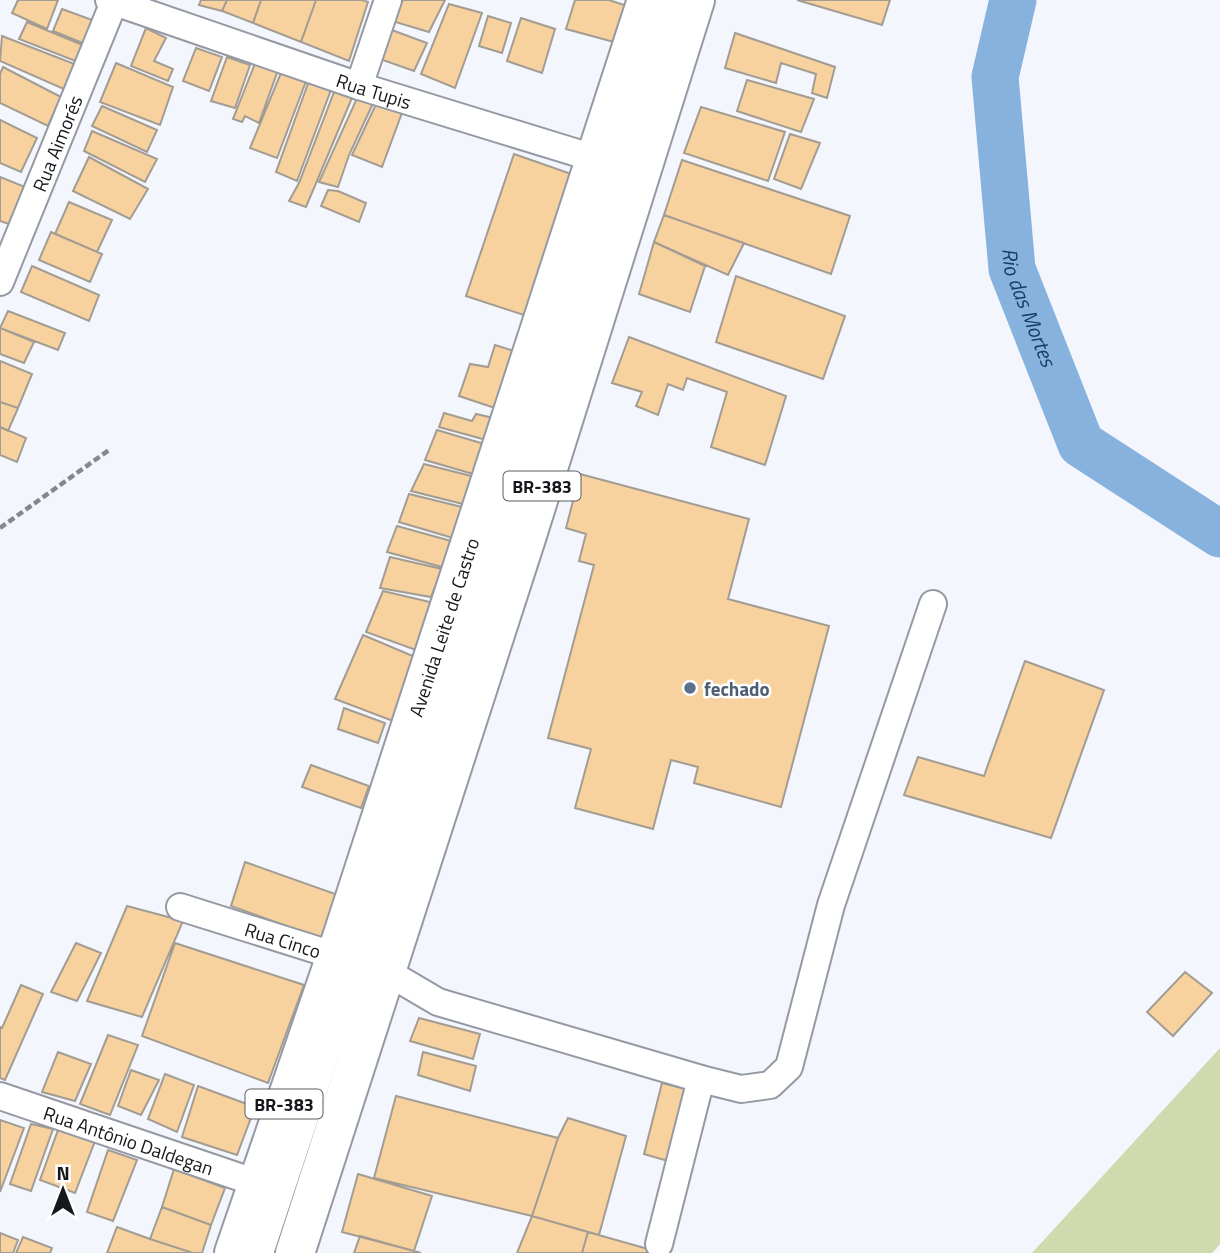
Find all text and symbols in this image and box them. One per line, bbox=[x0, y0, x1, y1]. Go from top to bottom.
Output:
street label: Rua Tupis bbox=[333, 65, 415, 116]
street label: Rua Aimorés bbox=[24, 90, 89, 196]
water label: Rio das Mortes bbox=[994, 247, 1066, 373]
road number: BR-383 bbox=[504, 472, 580, 500]
street label: Avenida Leite de Castro bbox=[400, 534, 486, 720]
place label: fechado bbox=[704, 674, 770, 703]
marker: fechado bbox=[682, 680, 698, 696]
street label: Rua Cinco bbox=[241, 914, 325, 965]
road number: BR-383 bbox=[246, 1090, 322, 1119]
street label: Rua Antônio Daldegan bbox=[40, 1097, 218, 1182]
north arrow bbox=[28, 1155, 98, 1225]
text: N bbox=[56, 1158, 70, 1187]

